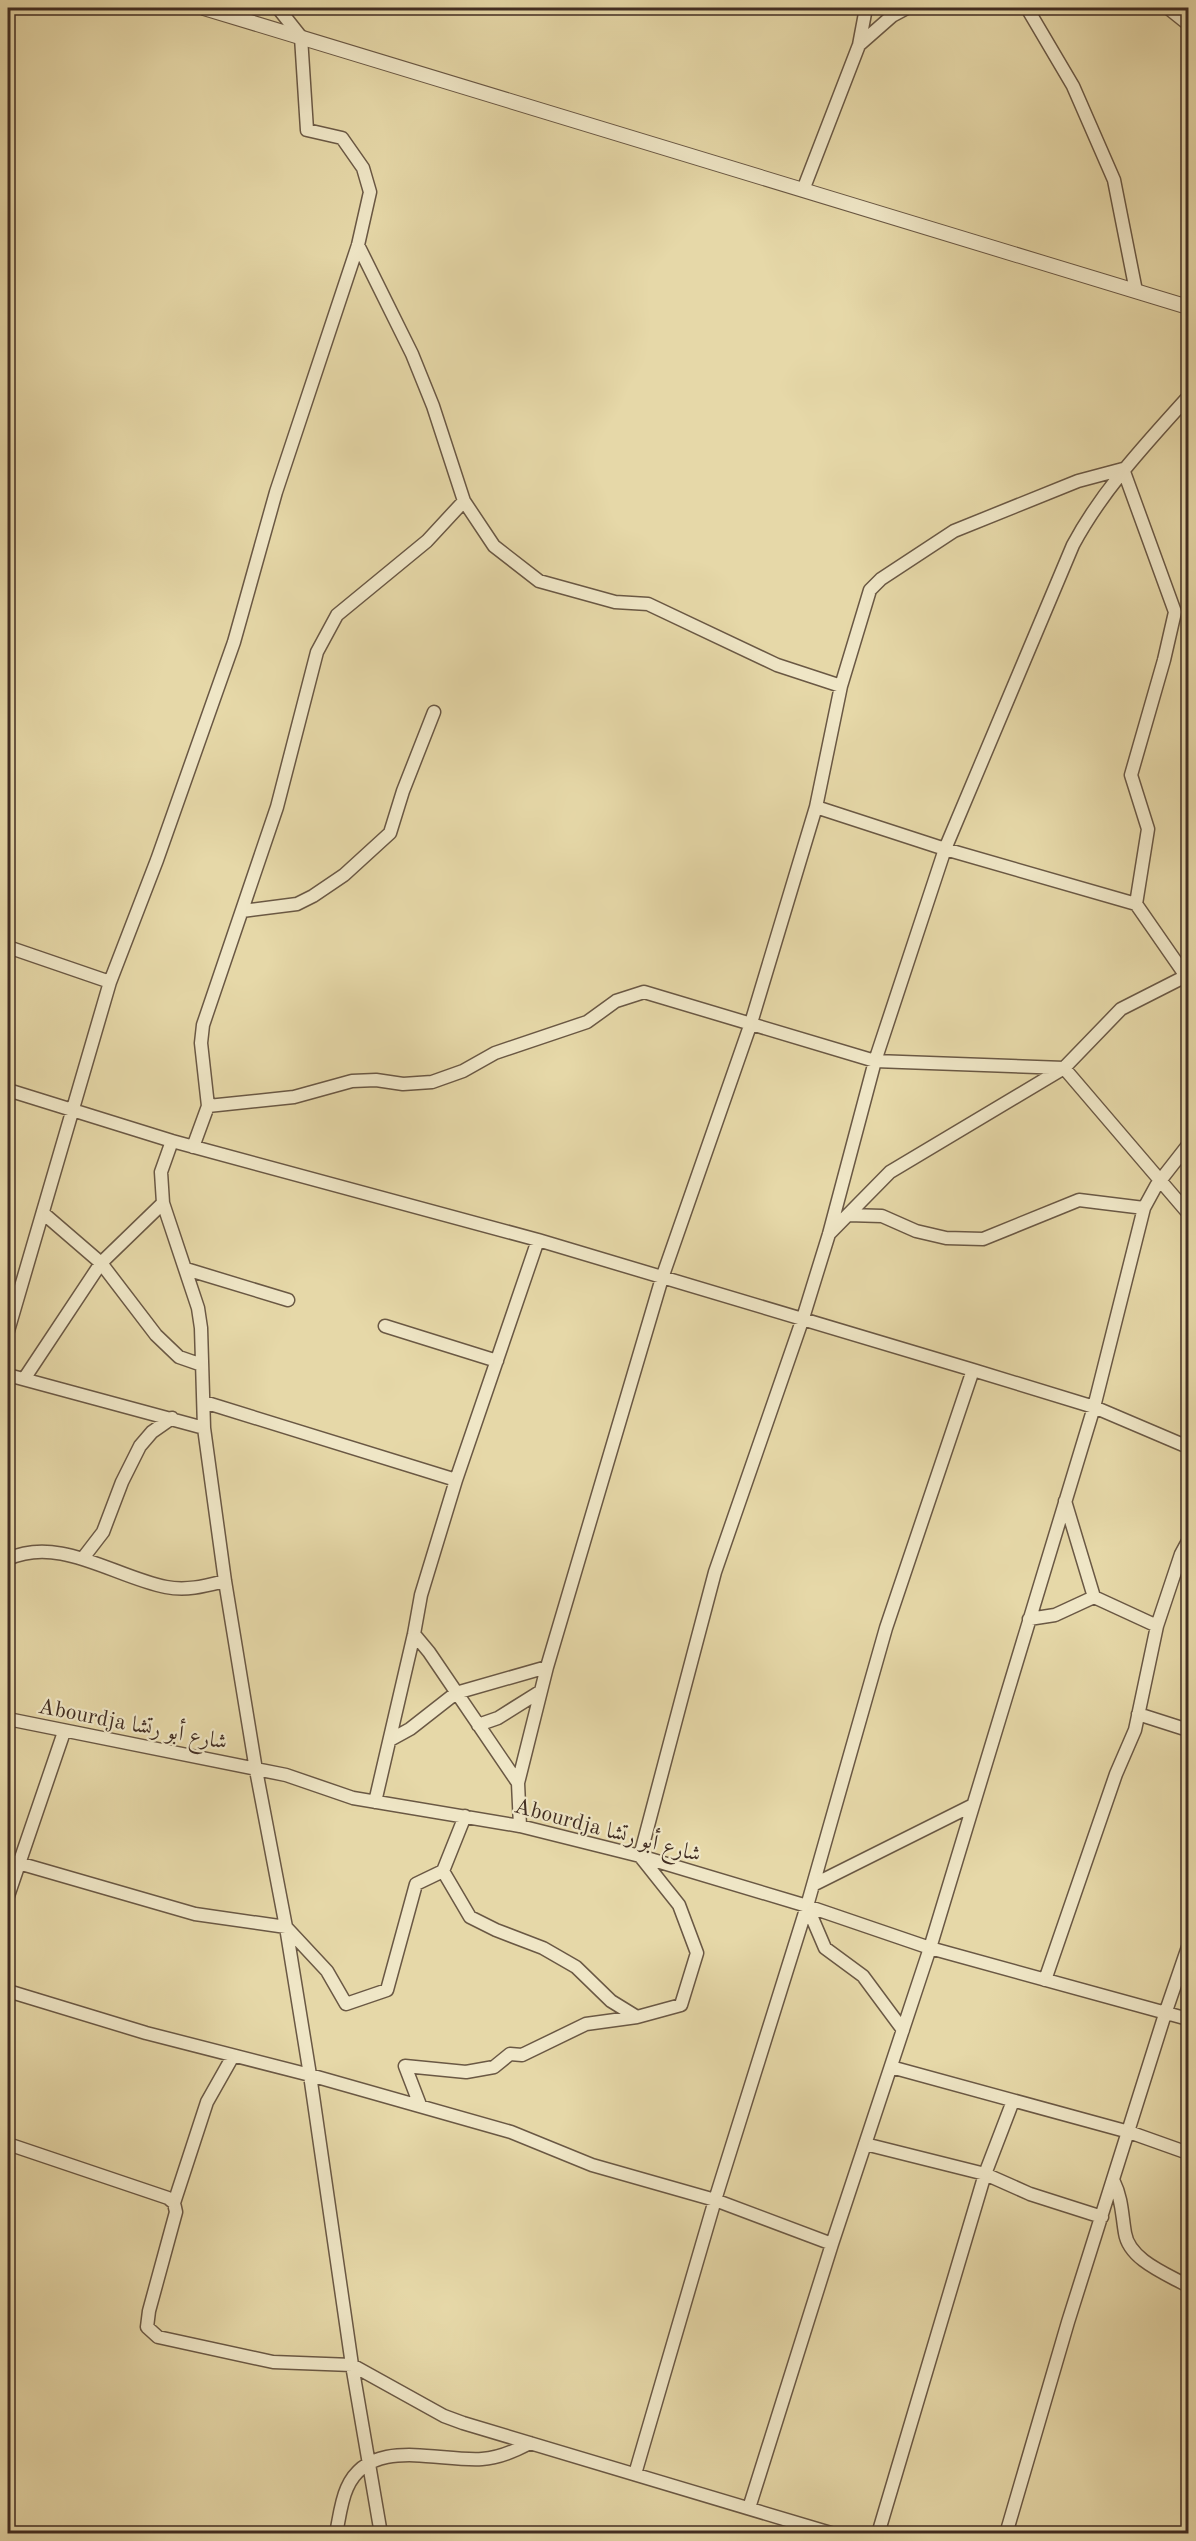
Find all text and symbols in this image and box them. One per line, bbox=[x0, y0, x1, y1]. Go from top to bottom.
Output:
street label: Abourdja شارع أبو رتشا bbox=[35, 1690, 230, 1760]
street label: Abourdja شارع أبو رتشا bbox=[510, 1790, 705, 1872]

